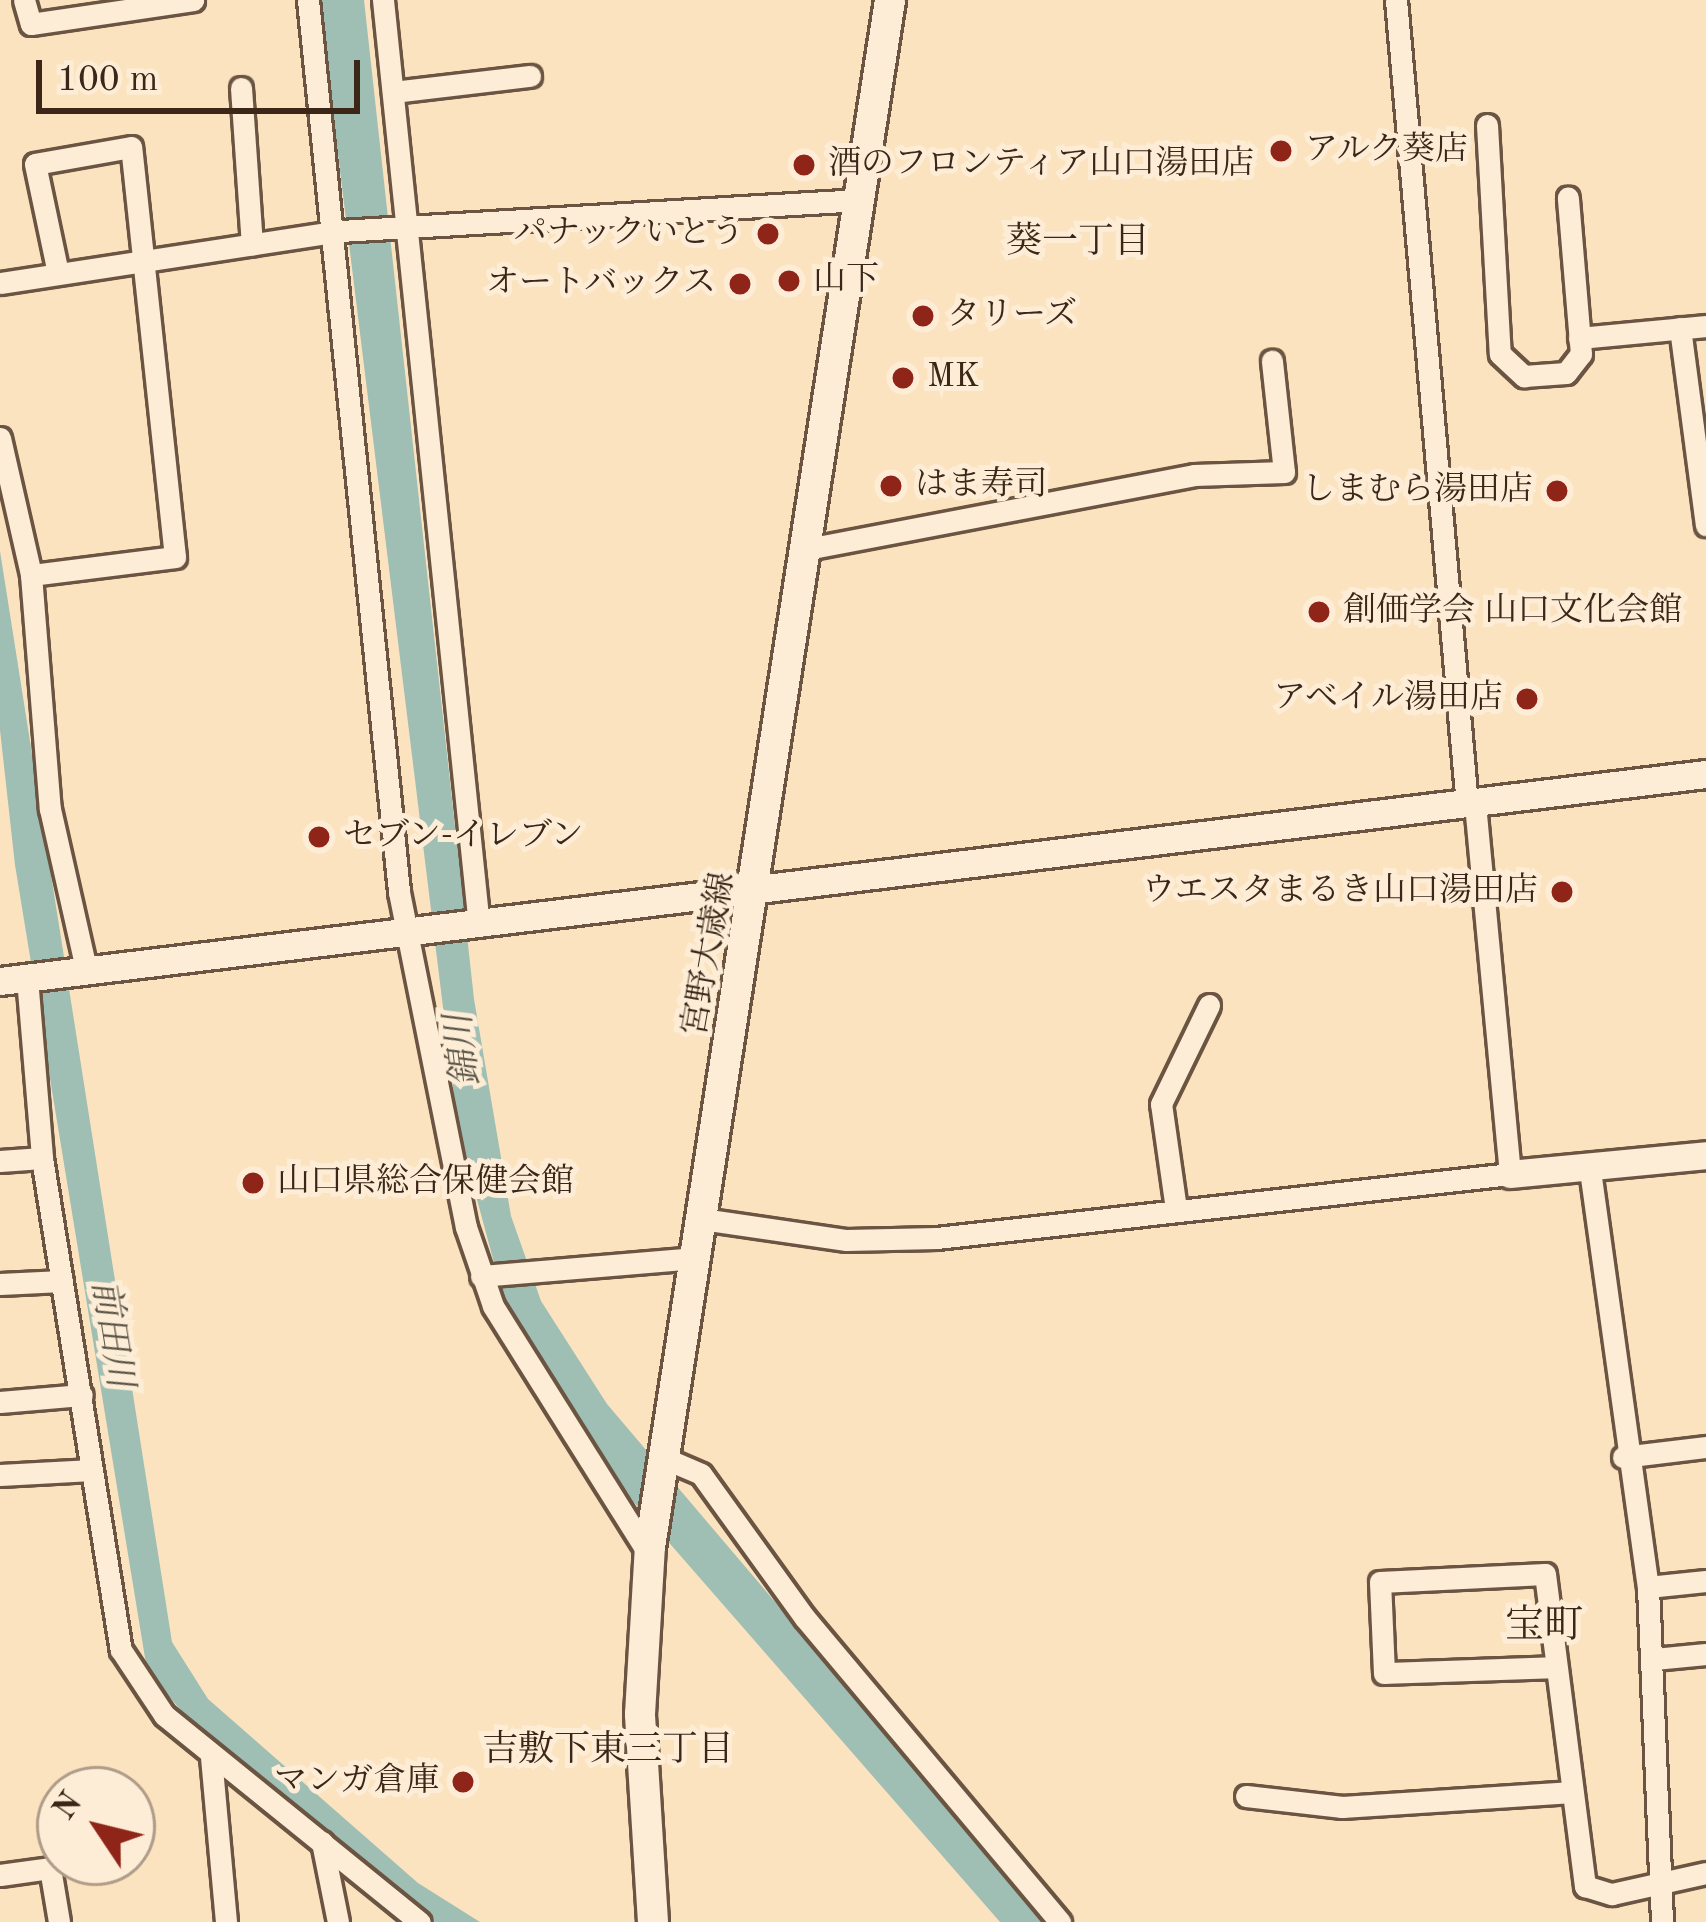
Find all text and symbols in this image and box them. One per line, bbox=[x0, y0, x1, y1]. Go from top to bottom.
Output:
scale bar bbox=[42, 36, 366, 110]
text: 100 m bbox=[57, 63, 158, 99]
place label: アルク葵店 bbox=[1305, 131, 1470, 171]
marker: アルク葵店 bbox=[1268, 138, 1294, 164]
place label: 酒のフロンティア山口湯田店 bbox=[828, 145, 1257, 185]
marker: 酒のフロンティア山口湯田店 bbox=[791, 152, 817, 178]
place label: パナックいとう bbox=[513, 214, 744, 254]
marker: パナックいとう bbox=[755, 221, 781, 247]
district label: 葵一丁目 bbox=[1006, 222, 1150, 266]
place label: 山下 bbox=[813, 261, 879, 301]
place label: オートバックス bbox=[485, 264, 716, 304]
marker: 山下 bbox=[776, 268, 802, 294]
marker: オートバックス bbox=[727, 271, 753, 297]
place label: タリーズ bbox=[947, 296, 1079, 336]
marker: タリーズ bbox=[910, 303, 936, 329]
place label: MK bbox=[927, 358, 980, 398]
marker: MK bbox=[890, 365, 916, 391]
place label: はま寿司 bbox=[915, 466, 1047, 506]
place label: しまむら湯田店 bbox=[1302, 471, 1533, 511]
marker: はま寿司 bbox=[878, 473, 904, 499]
marker: しまむら湯田店 bbox=[1544, 478, 1570, 504]
place label: 創価学会 山口文化会館 bbox=[1343, 592, 1682, 632]
marker: 創価学会 山口文化会館 bbox=[1306, 599, 1332, 625]
place label: アベイル湯田店 bbox=[1272, 679, 1503, 719]
marker: アベイル湯田店 bbox=[1514, 686, 1540, 712]
place label: セブン-イレブン bbox=[343, 817, 586, 857]
marker: セブン-イレブン bbox=[306, 824, 332, 850]
street label: 宮野大歳線 bbox=[676, 869, 744, 1039]
place label: ウエスタまるき山口湯田店 bbox=[1142, 872, 1538, 912]
marker: ウエスタまるき山口湯田店 bbox=[1549, 879, 1575, 905]
water label: 錦川 bbox=[439, 1012, 491, 1088]
place label: 山口県総合保健会館 bbox=[277, 1163, 574, 1203]
marker: 山口県総合保健会館 bbox=[240, 1170, 266, 1196]
water label: 前田川 bbox=[80, 1277, 140, 1391]
district label: 宝町 bbox=[1505, 1604, 1583, 1650]
district label: 吉敷下東三丁目 bbox=[482, 1730, 734, 1774]
place label: マンガ倉庫 bbox=[274, 1762, 439, 1802]
north arrow bbox=[36, 1766, 156, 1886]
marker: マンガ倉庫 bbox=[450, 1769, 476, 1795]
text: N bbox=[48, 1787, 89, 1827]

